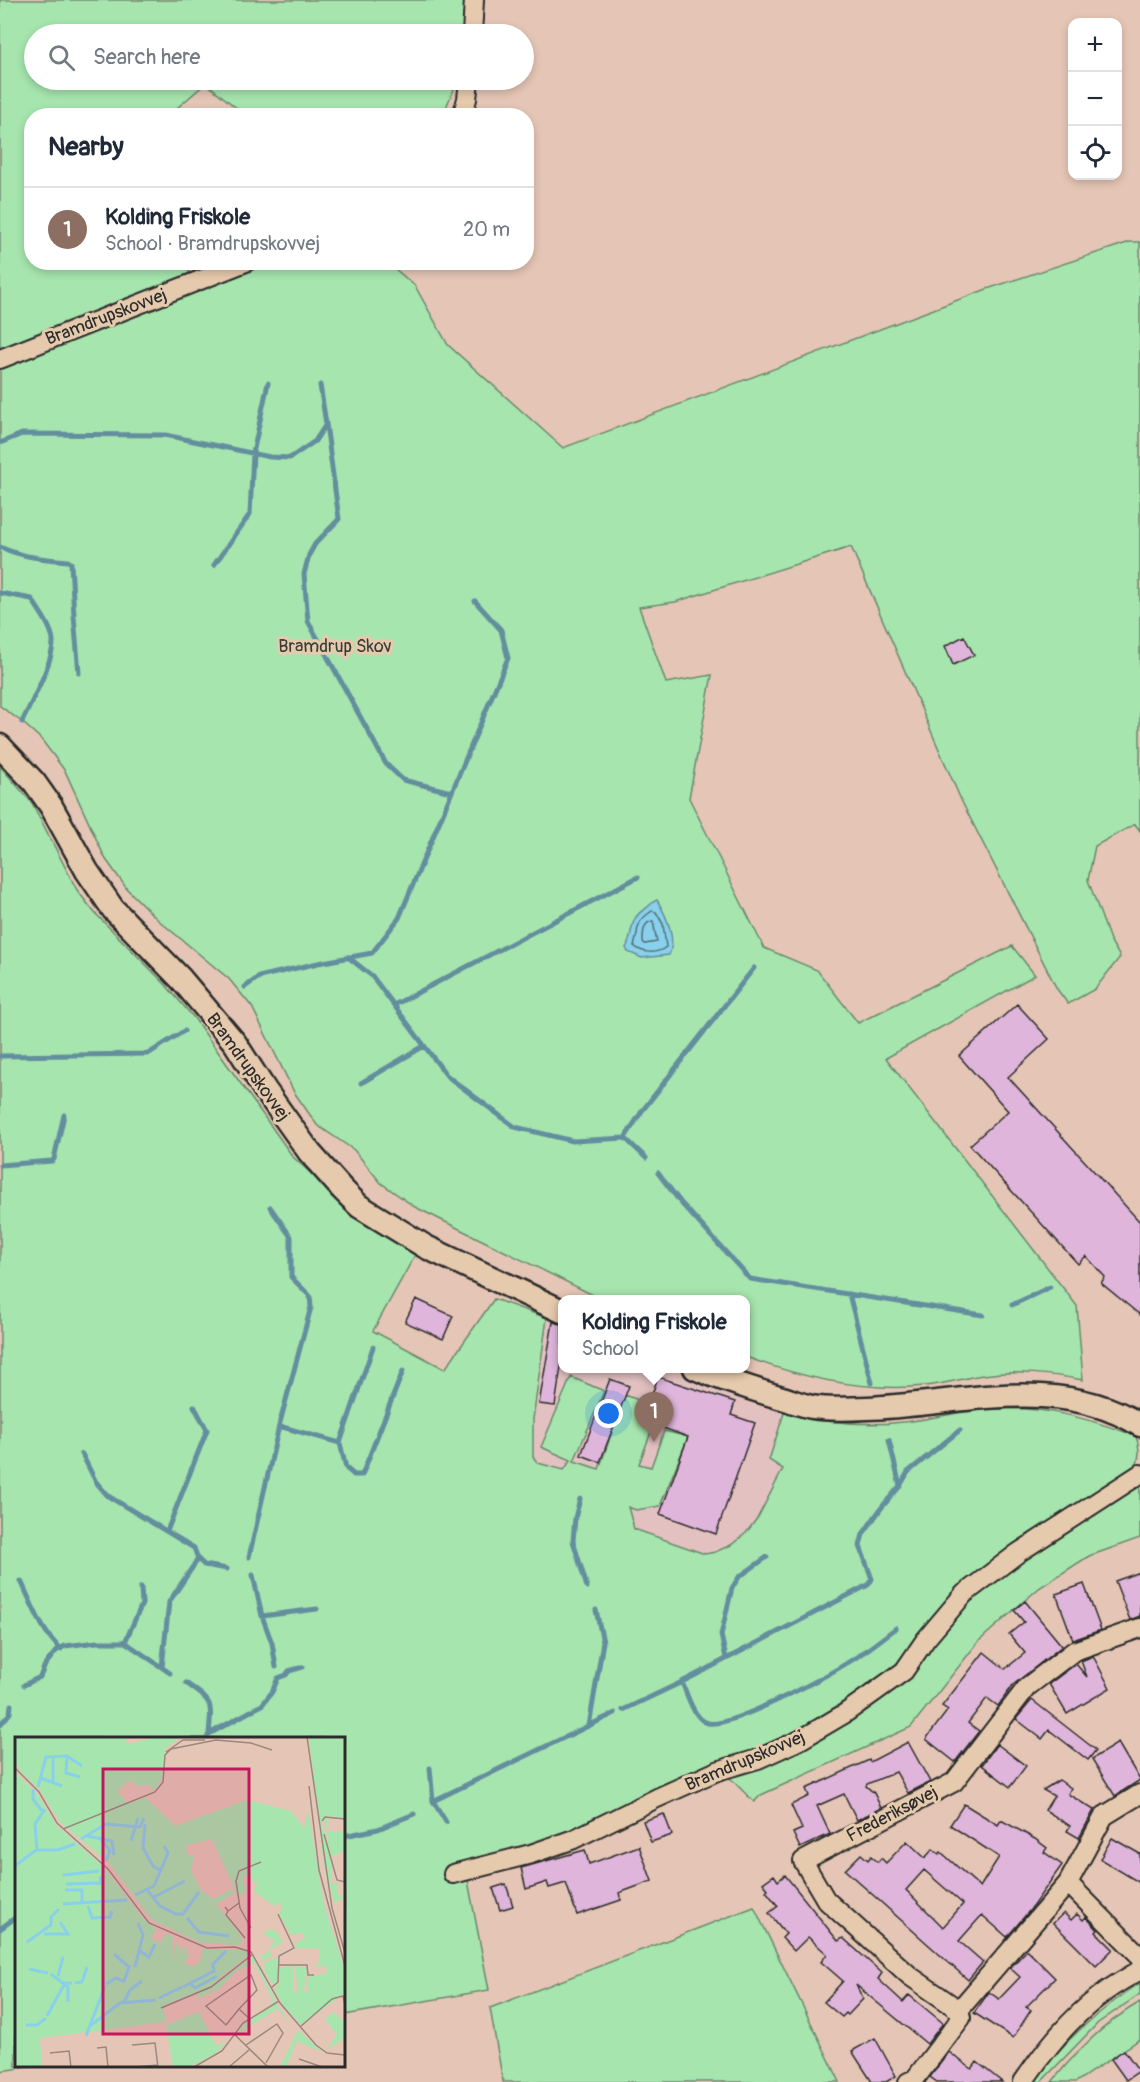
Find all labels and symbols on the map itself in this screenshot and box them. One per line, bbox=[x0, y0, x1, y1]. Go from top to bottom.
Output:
street label: Bramdrupskovvej bbox=[42, 283, 170, 351]
park label: Bramdrup Skov bbox=[278, 635, 392, 658]
street label: Bramdrupskovvej bbox=[201, 1008, 295, 1126]
pin: 1 bbox=[634, 1392, 674, 1442]
your location bbox=[594, 1399, 623, 1428]
street label: Bramdrupskovvej bbox=[682, 1725, 808, 1797]
inset map bbox=[15, 1737, 345, 2067]
street label: Frederiksøvej bbox=[843, 1780, 941, 1848]

